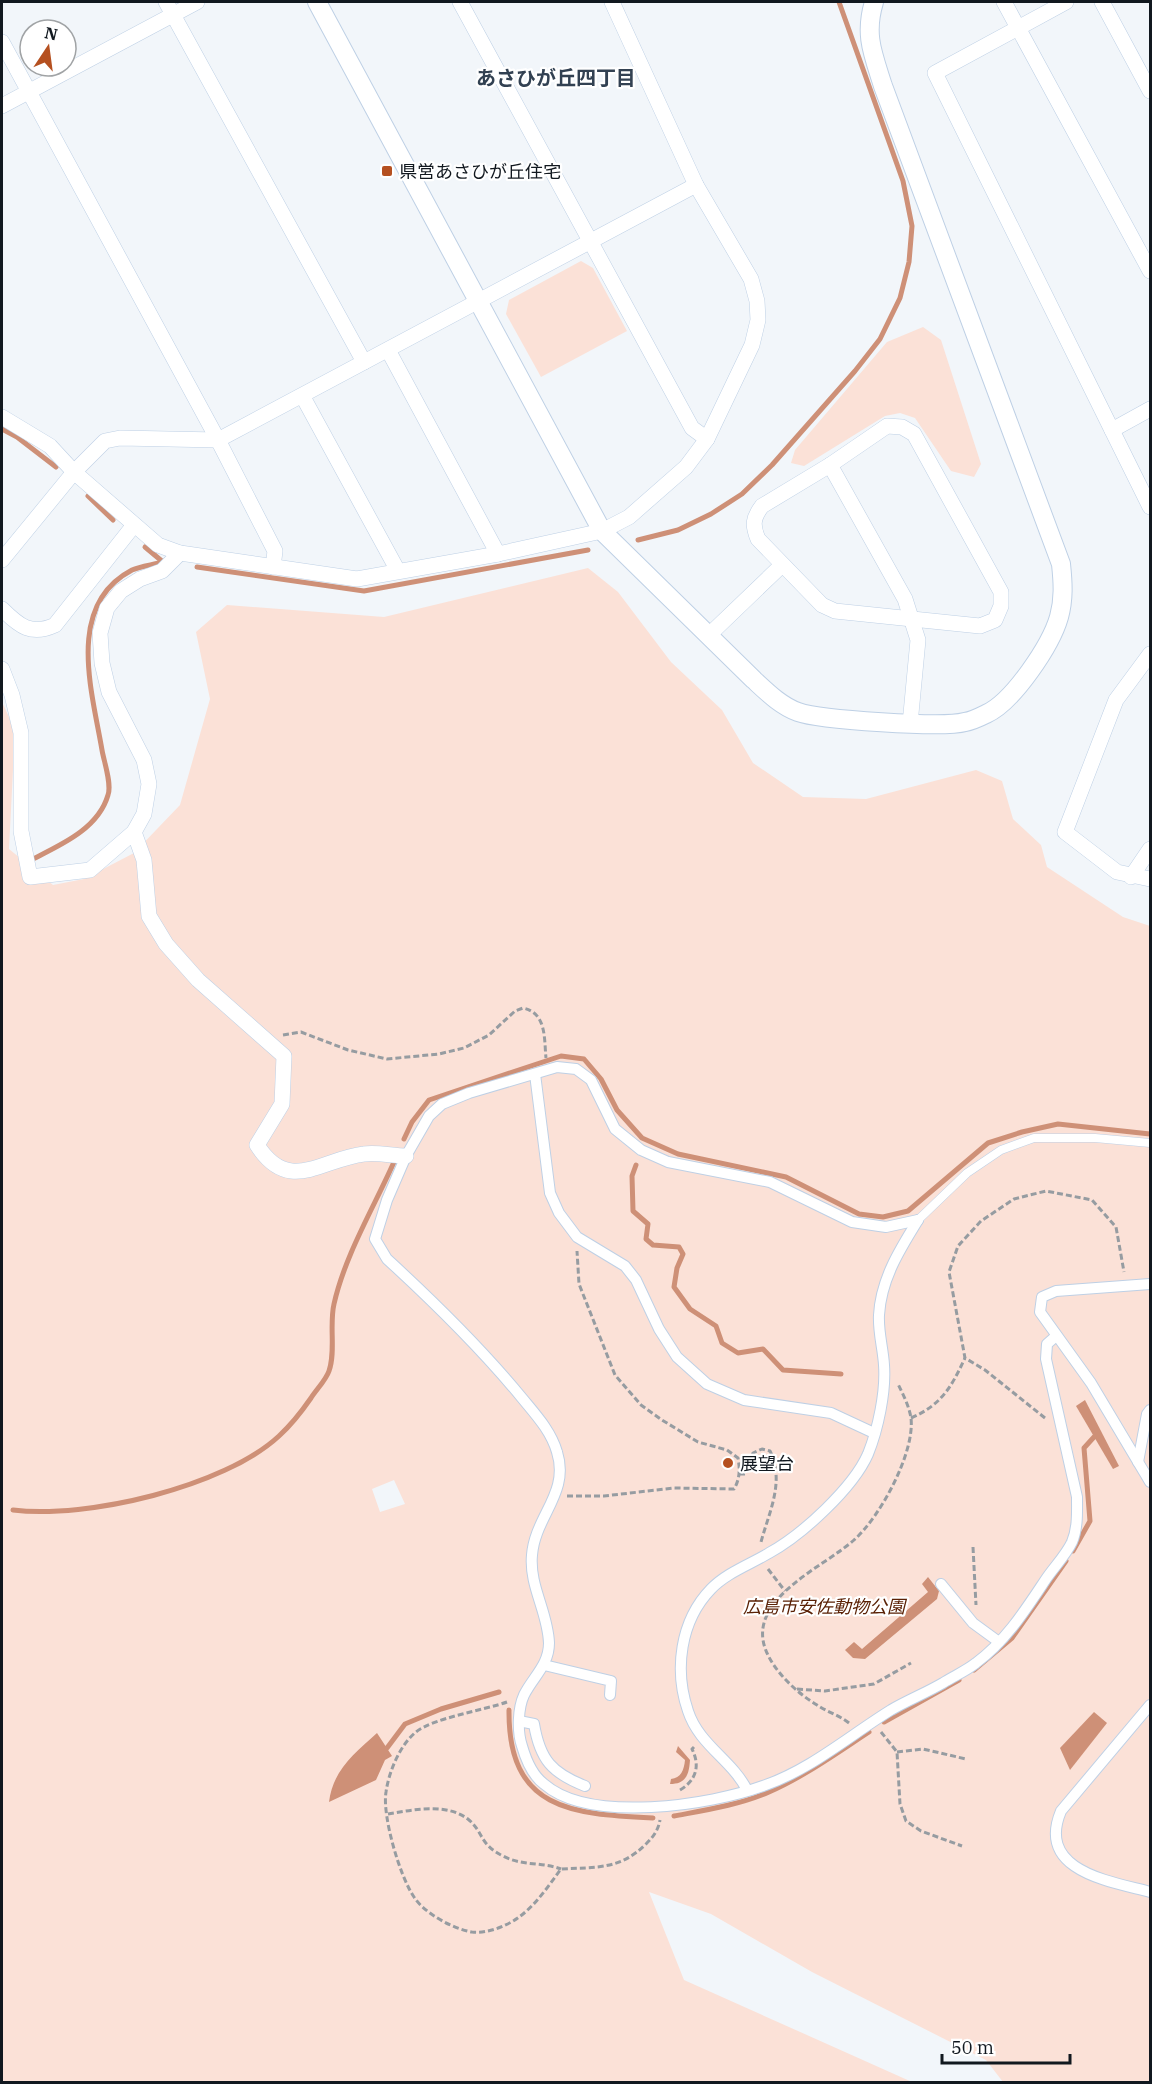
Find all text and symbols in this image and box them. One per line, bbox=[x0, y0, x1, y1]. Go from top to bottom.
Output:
north arrow bbox=[18, 18, 78, 78]
text: N bbox=[43, 22, 60, 45]
district label: あさひが丘四丁目 bbox=[476, 64, 636, 91]
place label: 県営あさひが丘住宅 bbox=[399, 160, 561, 183]
marker: 県営あさひが丘住宅 bbox=[380, 164, 394, 178]
place label: 展望台 bbox=[740, 1452, 794, 1475]
marker: 展望台 bbox=[721, 1456, 735, 1470]
park label: 広島市安佐動物公園 bbox=[743, 1595, 908, 1618]
scale bar bbox=[942, 2027, 1070, 2065]
text: 50 m bbox=[951, 2036, 994, 2059]

